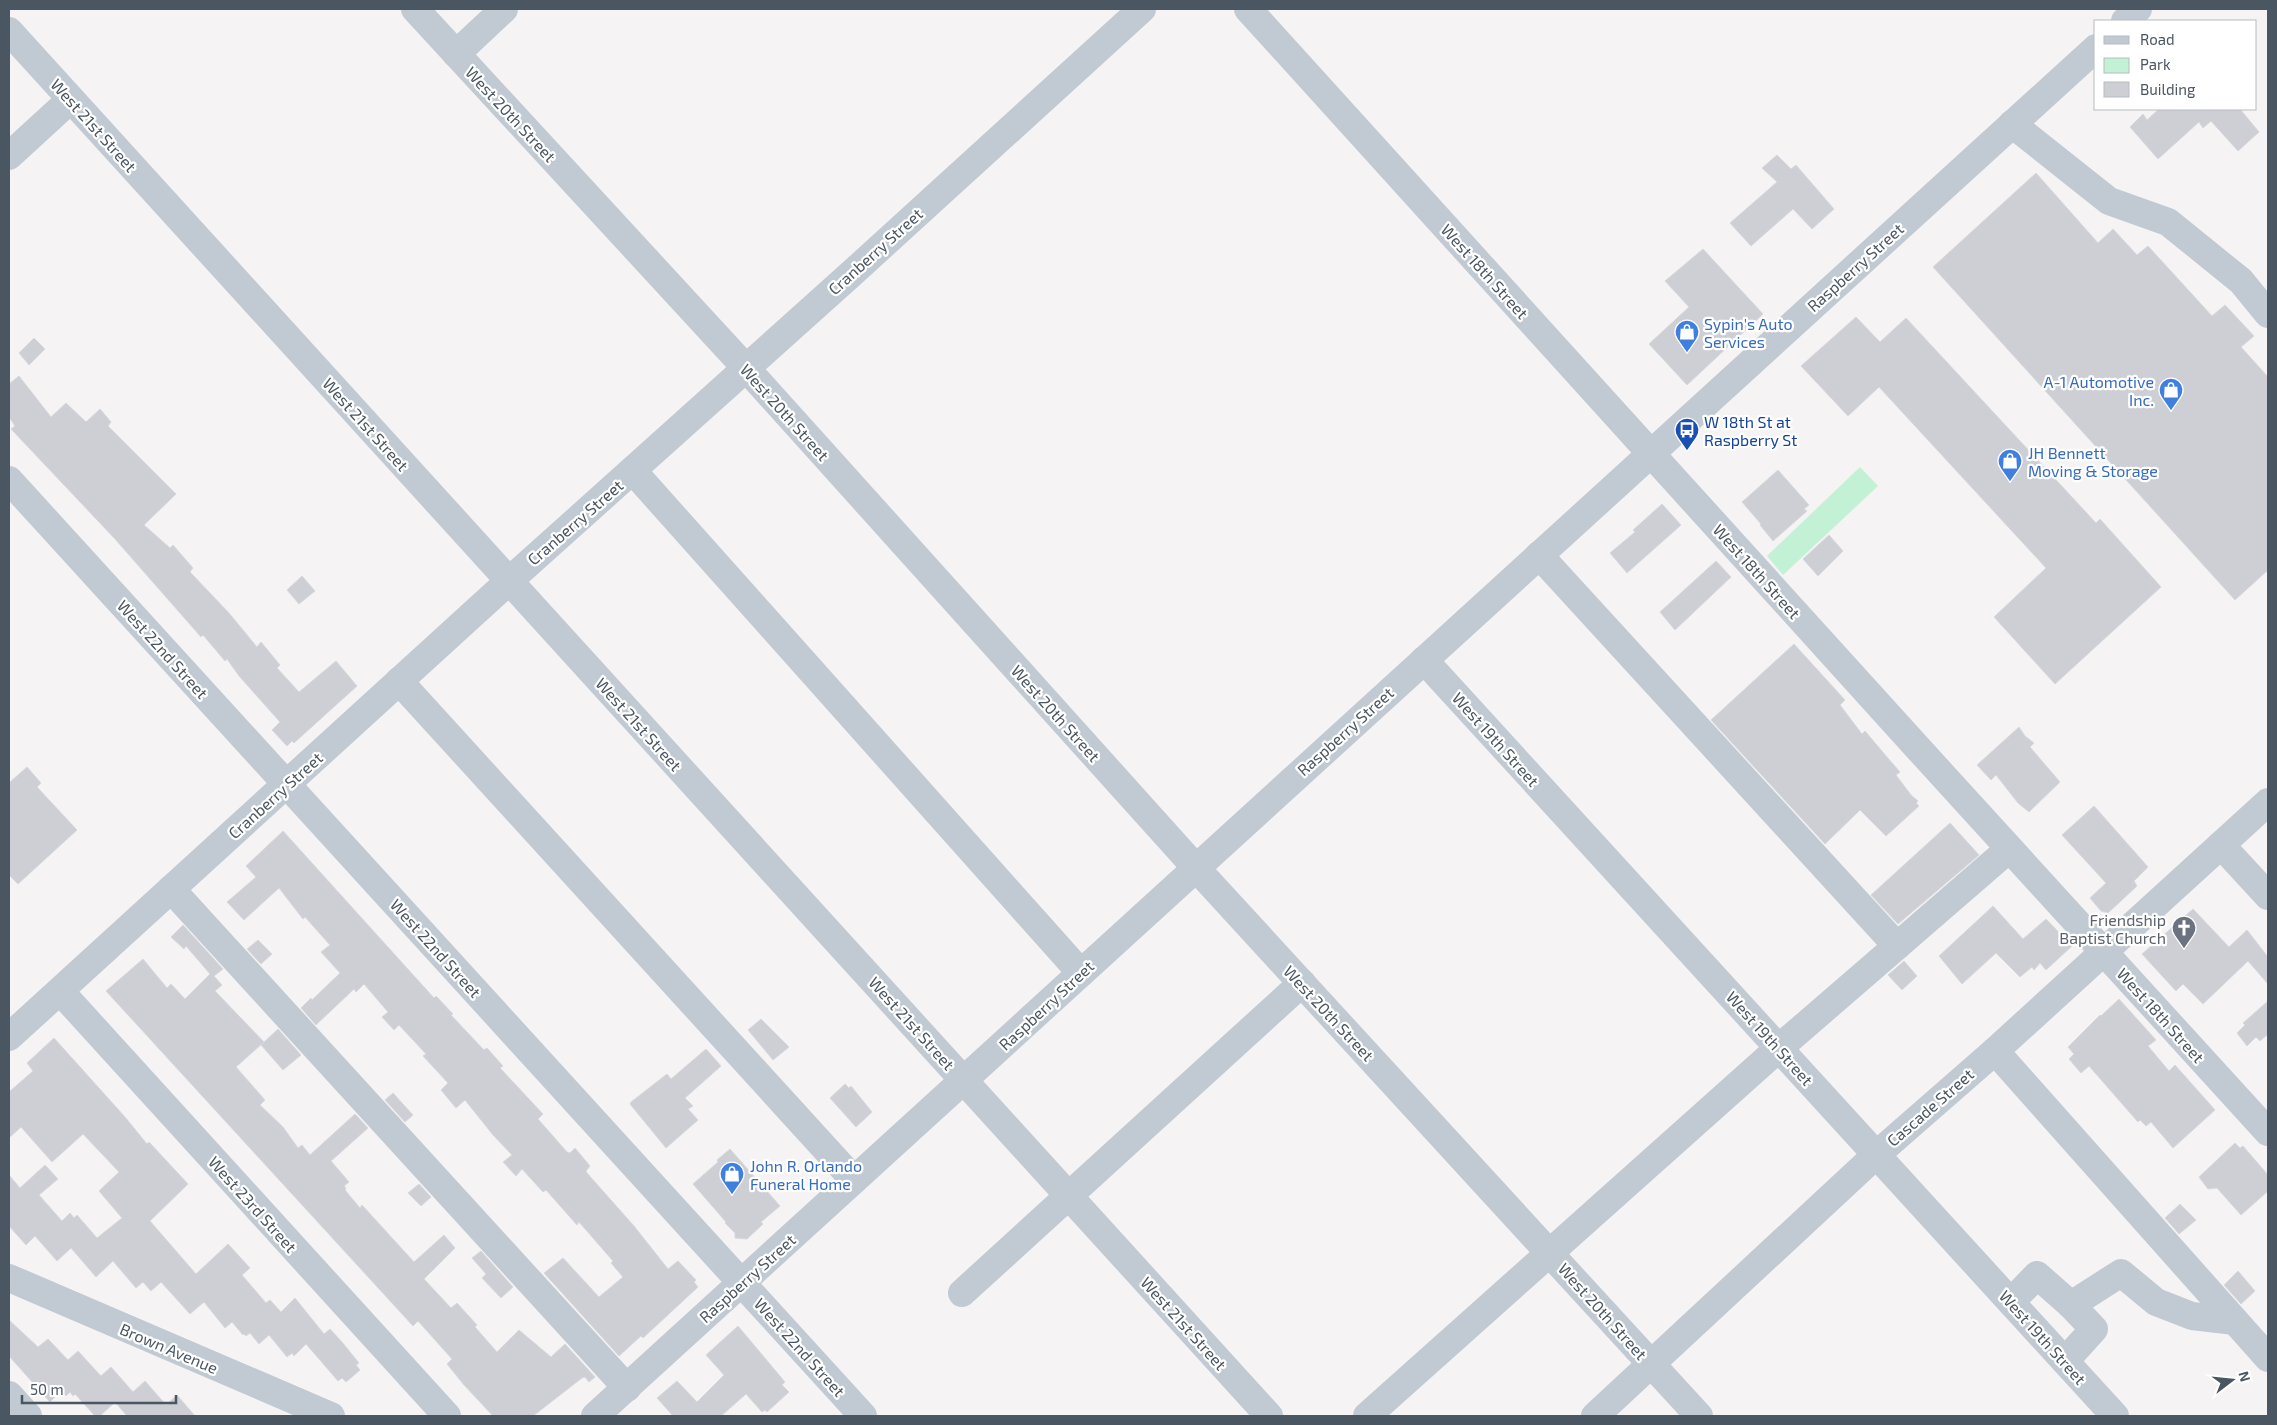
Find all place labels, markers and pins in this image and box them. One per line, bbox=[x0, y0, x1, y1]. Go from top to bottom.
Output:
place label: Sypin's Auto Services bbox=[1704, 314, 1793, 351]
shop icon: Sypin's Auto Services bbox=[1674, 319, 1700, 353]
place label: A-1 Automotive Inc. bbox=[2043, 372, 2154, 409]
shop icon: A-1 Automotive Inc. bbox=[2158, 377, 2184, 411]
place label: W 18th St at Raspberry St bbox=[1704, 412, 1797, 449]
bus stop icon: W 18th St at Raspberry St bbox=[1674, 417, 1700, 451]
place label: JH Bennett Moving & Storage bbox=[2028, 443, 2158, 480]
shop icon: JH Bennett Moving & Storage bbox=[1997, 448, 2023, 482]
place label: Friendship Baptist Church bbox=[2059, 910, 2166, 947]
church icon: Friendship Baptist Church bbox=[2171, 915, 2197, 949]
place label: John R. Orlando Funeral Home bbox=[750, 1156, 862, 1193]
shop icon: John R. Orlando Funeral Home bbox=[719, 1161, 745, 1195]

